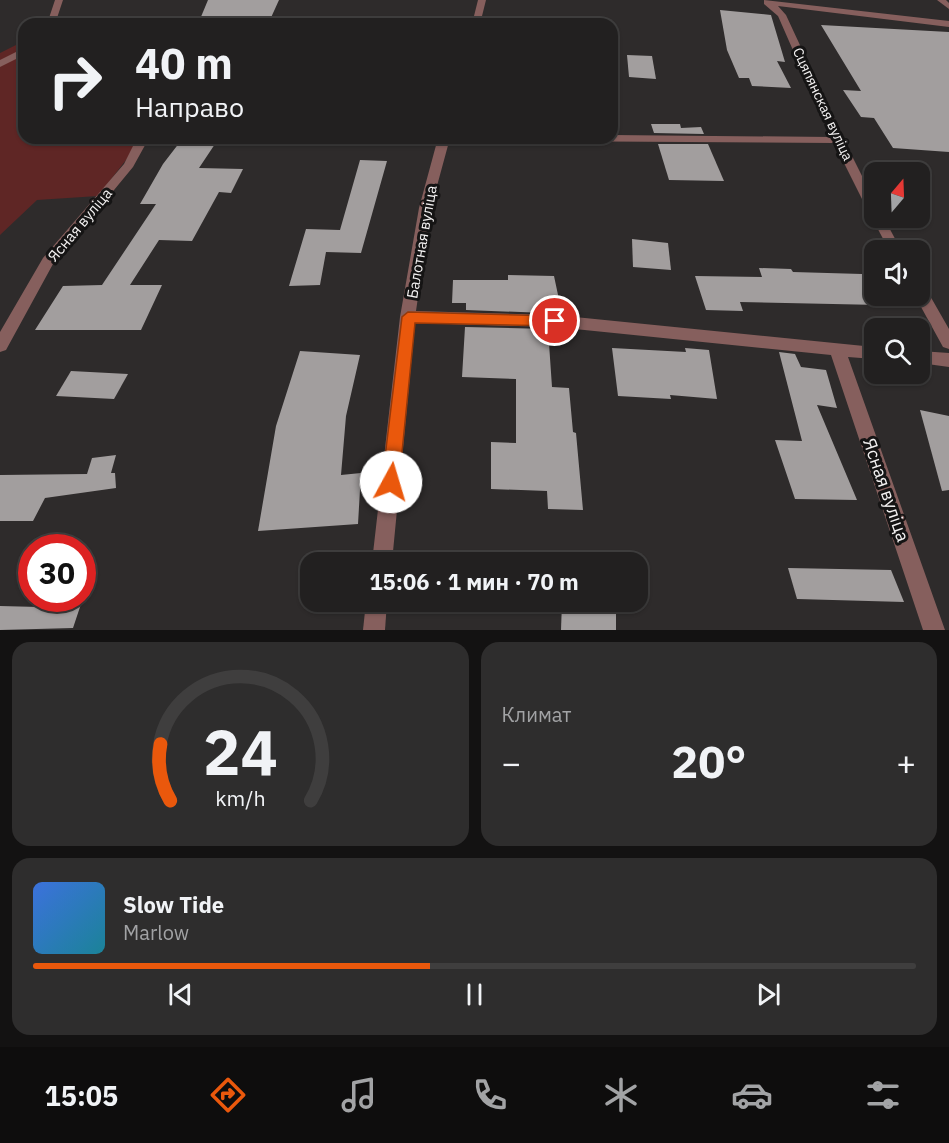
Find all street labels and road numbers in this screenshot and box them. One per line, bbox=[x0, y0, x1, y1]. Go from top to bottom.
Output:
street label: Сцяпянская вуліца bbox=[789, 44, 857, 164]
street label: Ясная вуліца bbox=[43, 184, 116, 265]
street label: Балотная вуліца bbox=[402, 184, 441, 300]
street label: Ясная вуліца bbox=[858, 435, 915, 545]

